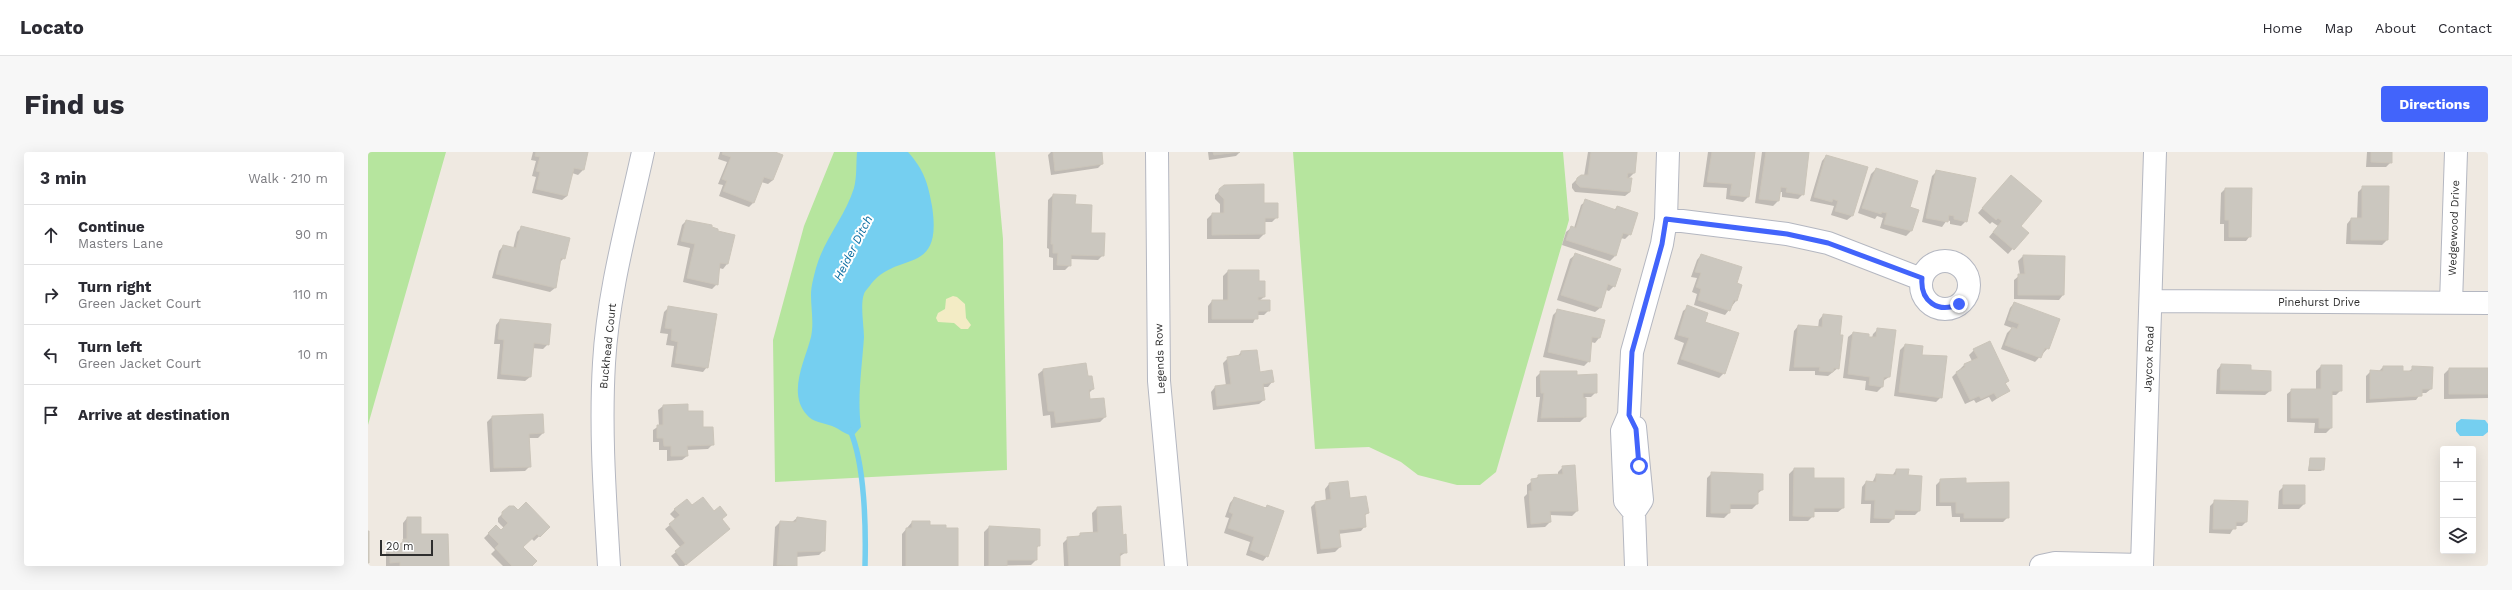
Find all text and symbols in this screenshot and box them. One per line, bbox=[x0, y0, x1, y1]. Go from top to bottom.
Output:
text: Locato bbox=[20, 16, 84, 39]
text: Home bbox=[2262, 20, 2302, 36]
text: Map bbox=[2324, 20, 2353, 36]
text: About bbox=[2375, 20, 2416, 36]
text: Contact bbox=[2438, 20, 2492, 36]
button: Directions bbox=[2381, 86, 2488, 122]
text: Find us bbox=[24, 88, 124, 121]
text: 3 min bbox=[40, 168, 86, 188]
text: Walk · 210 m bbox=[248, 171, 328, 186]
street label: Wedgewood Drive bbox=[2446, 180, 2462, 276]
water label: Heider Ditch bbox=[831, 213, 875, 283]
text: Continue bbox=[78, 218, 145, 236]
icon: ahead bbox=[40, 224, 62, 246]
text: 90 m bbox=[295, 227, 328, 242]
text: Masters Lane bbox=[78, 236, 163, 251]
text: Turn right bbox=[78, 278, 151, 296]
icon: right bbox=[40, 284, 62, 306]
text: 110 m bbox=[293, 287, 328, 302]
route end bbox=[1950, 295, 1968, 313]
text: Green Jacket Court bbox=[78, 296, 201, 311]
street label: Pinehurst Drive bbox=[2278, 296, 2360, 309]
street label: Buckhead Court bbox=[597, 302, 619, 389]
street label: Legends Row bbox=[1152, 323, 1168, 395]
street label: Jaycox Road bbox=[2141, 326, 2157, 392]
text: Turn left bbox=[78, 338, 142, 356]
icon: left bbox=[40, 344, 62, 366]
text: 10 m bbox=[298, 347, 328, 362]
text: Green Jacket Court bbox=[78, 356, 201, 371]
icon: arrive bbox=[40, 404, 62, 426]
text: Arrive at destination bbox=[78, 406, 230, 424]
map controls bbox=[2440, 446, 2476, 554]
button: + bbox=[2440, 446, 2476, 482]
route start bbox=[1630, 457, 1648, 475]
button: − bbox=[2440, 482, 2476, 518]
button: layers bbox=[2440, 518, 2476, 554]
scale bar bbox=[380, 538, 433, 557]
text: 20 m bbox=[386, 540, 414, 553]

